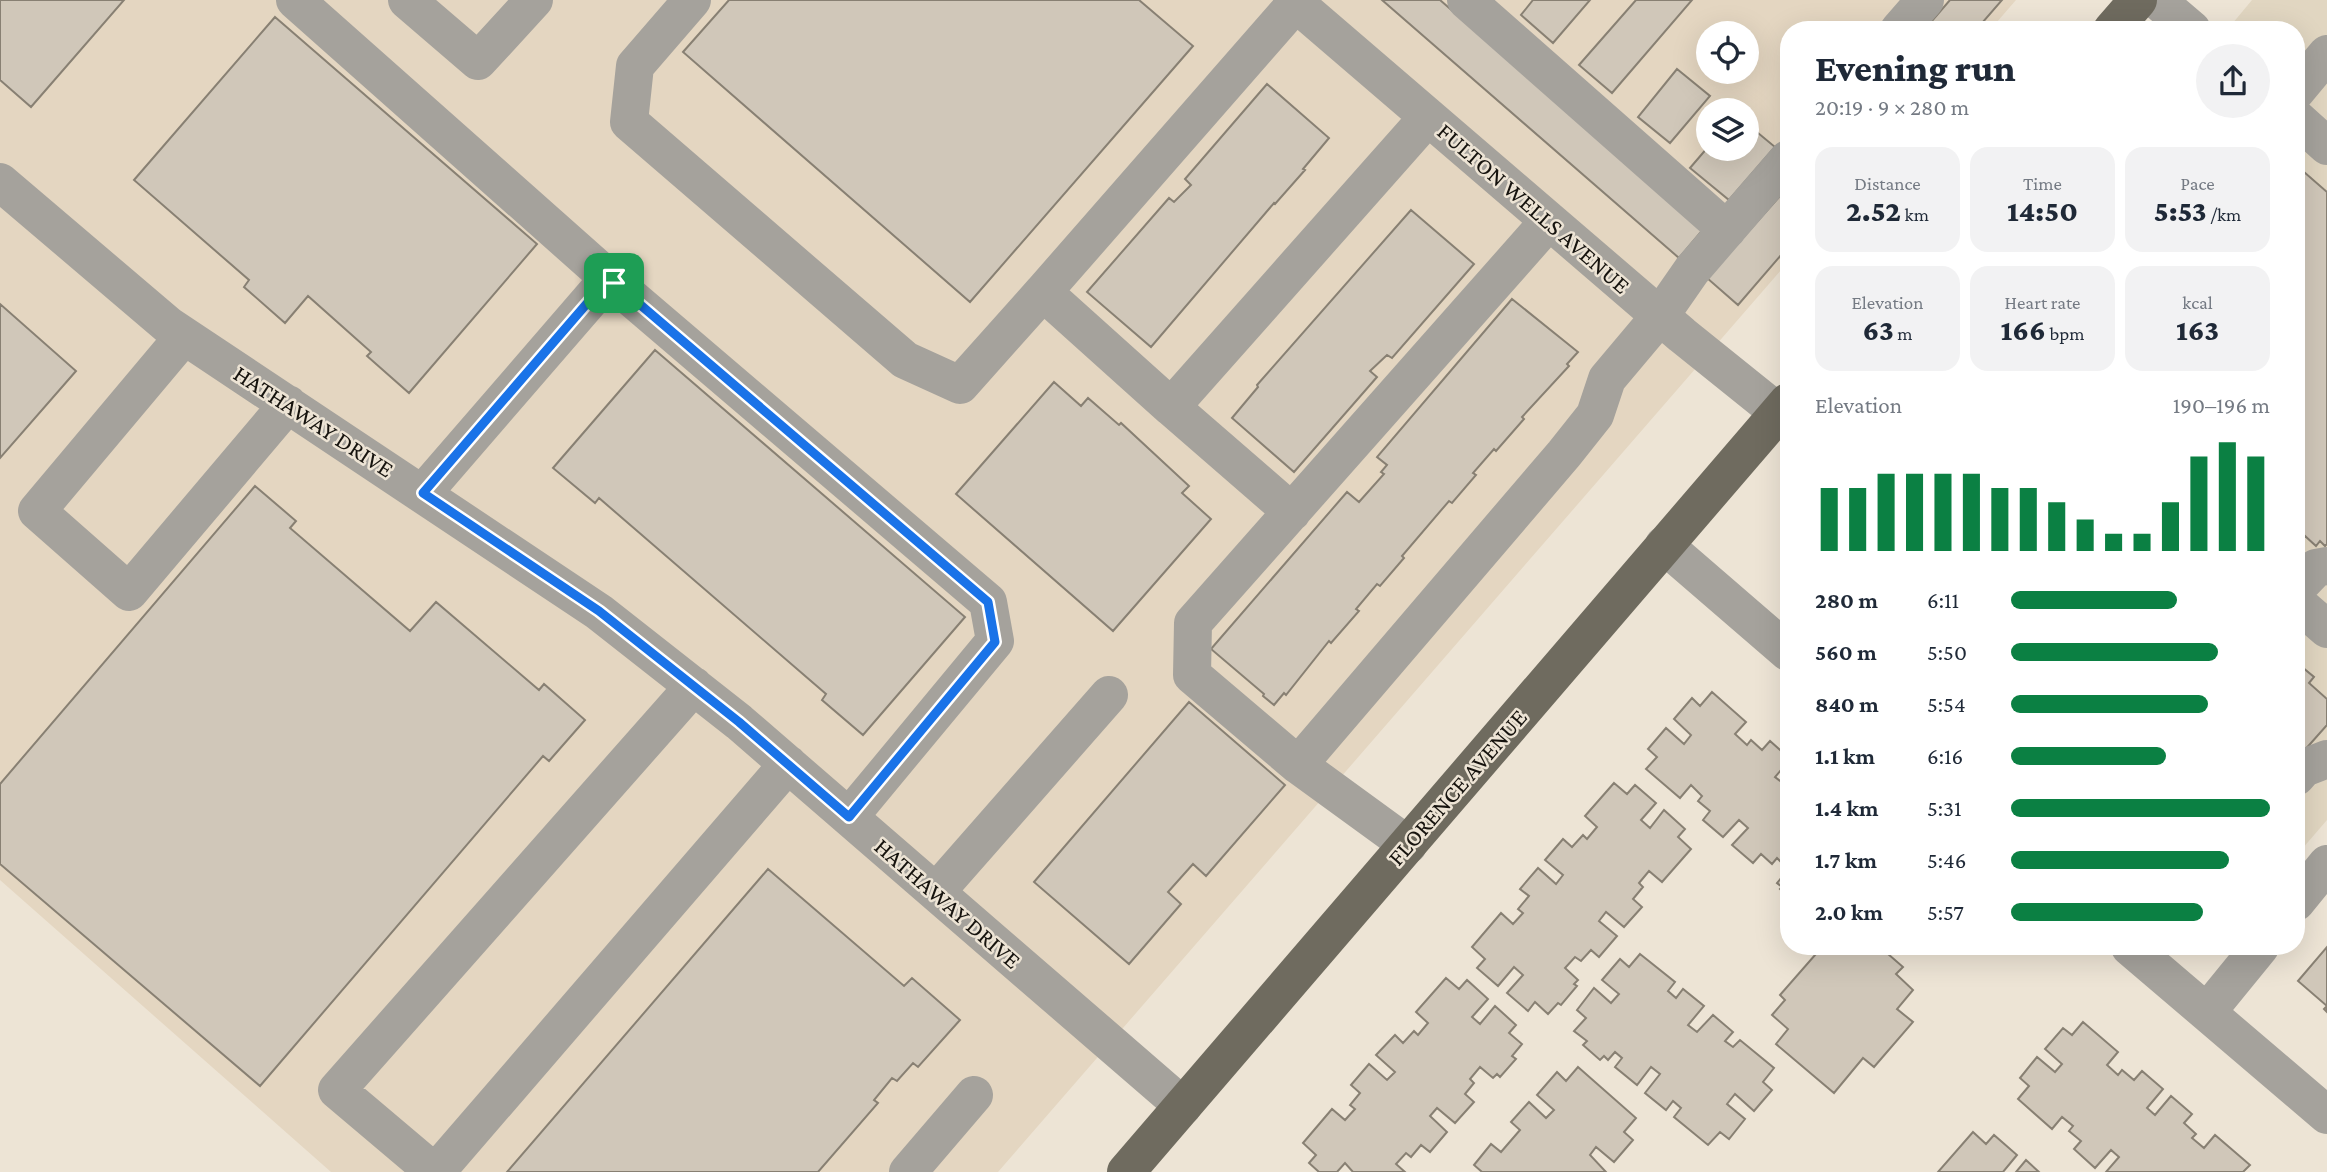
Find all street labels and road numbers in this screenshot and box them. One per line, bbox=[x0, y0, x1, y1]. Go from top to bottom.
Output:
street label: FULTON WELLS AVENUE bbox=[1432, 117, 1636, 299]
street label: HATHAWAY DRIVE bbox=[229, 359, 399, 483]
street label: FLORENCE AVENUE bbox=[1382, 703, 1532, 871]
street label: HATHAWAY DRIVE bbox=[869, 832, 1027, 974]

